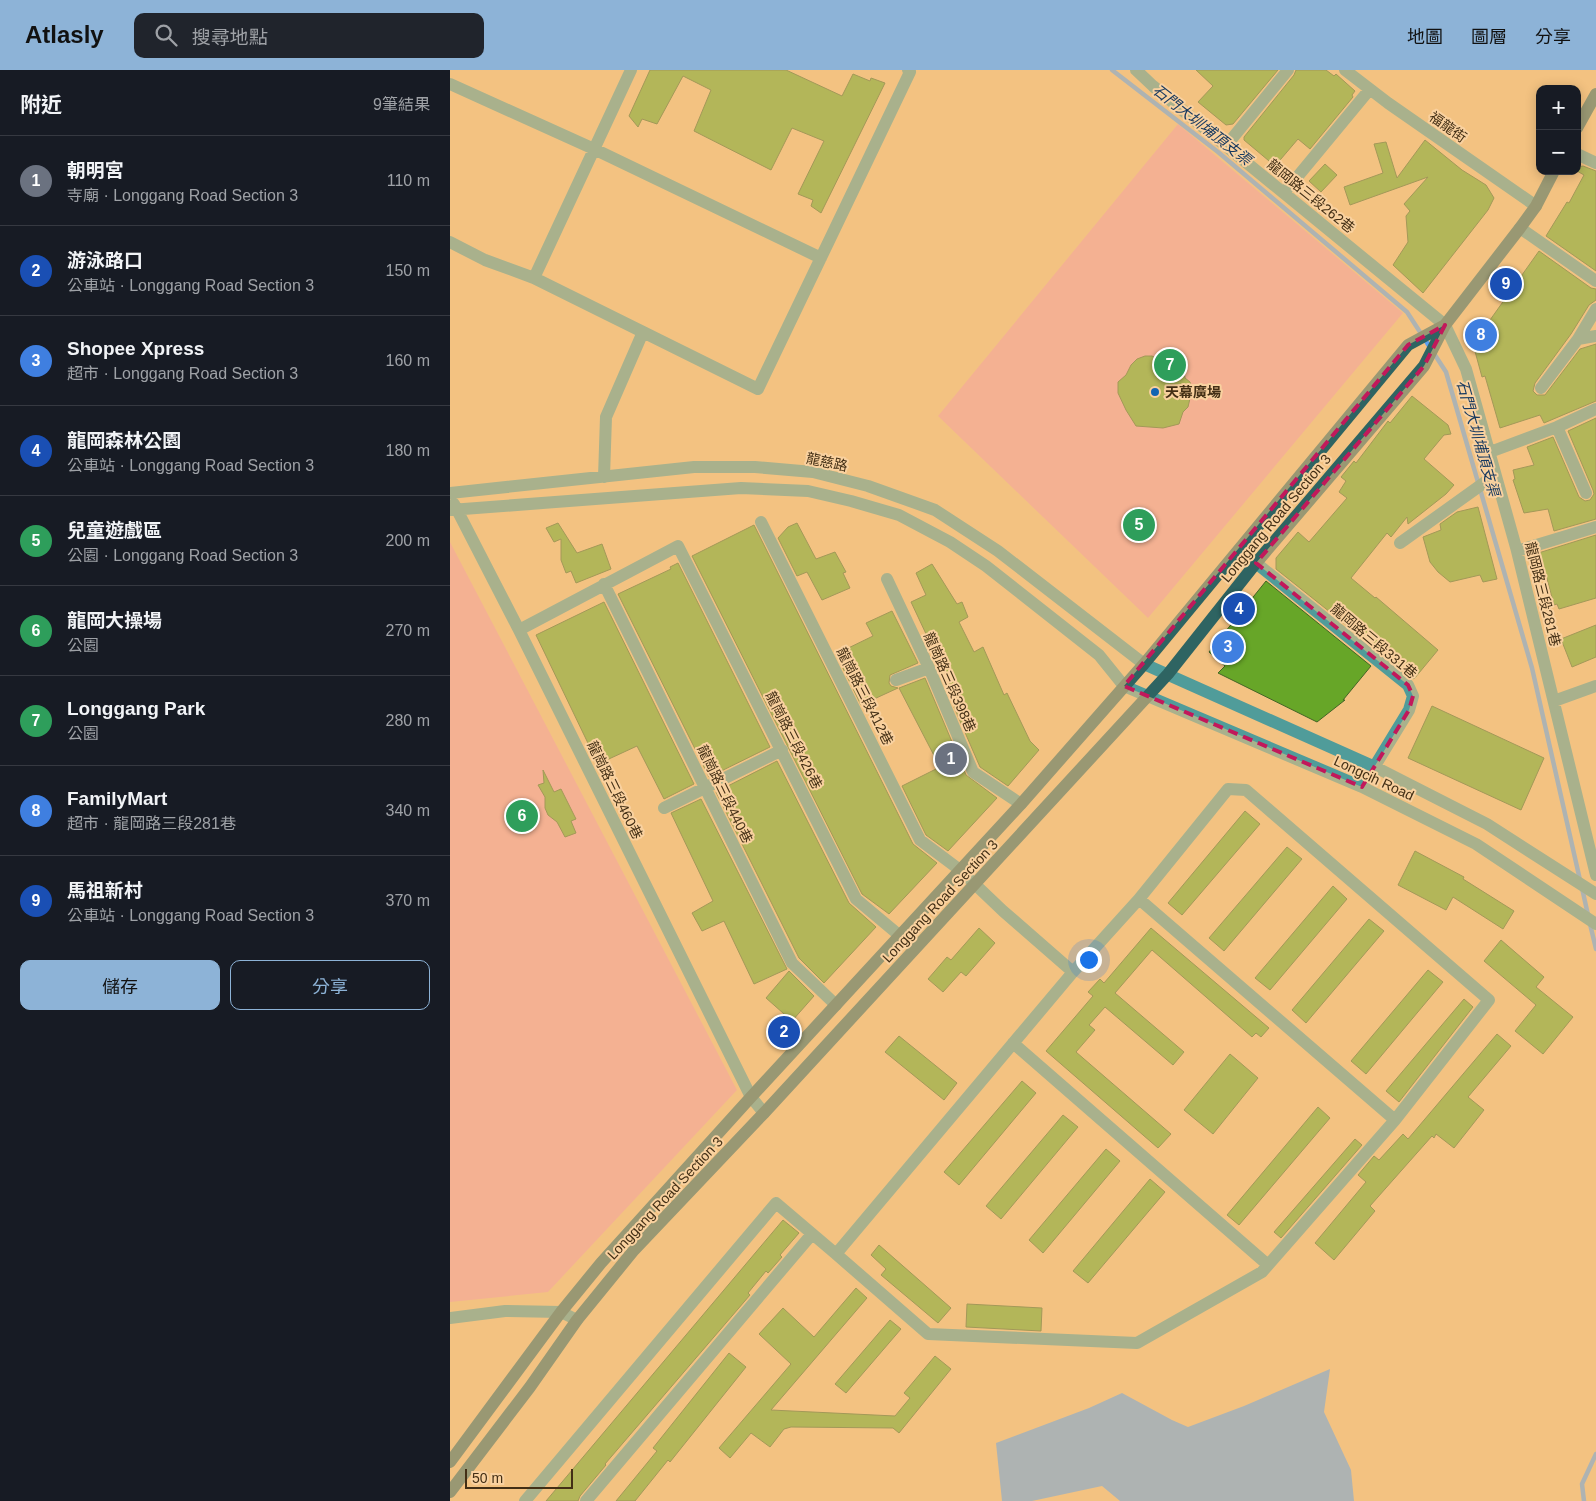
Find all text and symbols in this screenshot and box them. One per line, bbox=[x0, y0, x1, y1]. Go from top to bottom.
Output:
search box bbox=[134, 13, 484, 58]
text: Atlasly bbox=[25, 21, 104, 48]
icon: search bbox=[152, 21, 180, 49]
text: 搜尋地點 bbox=[192, 27, 268, 48]
text: 地圖 bbox=[1407, 27, 1443, 47]
text: 圖層 bbox=[1471, 27, 1507, 47]
text: 分享 bbox=[1535, 27, 1571, 47]
water label: 石門大圳埔頂支渠 bbox=[1150, 81, 1256, 169]
map controls bbox=[1536, 85, 1581, 175]
button: + bbox=[1536, 85, 1581, 130]
text: 附近 bbox=[20, 93, 62, 116]
text: 9筆結果 bbox=[373, 96, 430, 113]
street label: 福龍街 bbox=[1426, 108, 1470, 146]
button: − bbox=[1536, 130, 1581, 175]
street label: 龍岡路三段262巷 bbox=[1264, 156, 1358, 236]
text: 朝明宮 bbox=[67, 160, 124, 181]
text: 1 bbox=[32, 172, 40, 189]
text: 110 m bbox=[387, 172, 430, 189]
text: 寺廟 · Longgang Road Section 3 bbox=[67, 187, 298, 204]
text: 游泳路口 bbox=[67, 250, 143, 271]
text: 2 bbox=[32, 262, 40, 279]
text: 150 m bbox=[386, 262, 430, 279]
pin: 9 bbox=[1490, 265, 1522, 303]
text: 公車站 · Longgang Road Section 3 bbox=[67, 277, 314, 294]
pin: 8 bbox=[1465, 316, 1497, 354]
text: Shopee Xpress bbox=[67, 338, 204, 359]
pin: 7 bbox=[1154, 346, 1186, 384]
text: 3 bbox=[32, 352, 40, 369]
text: 160 m bbox=[386, 352, 430, 369]
text: 超市 · Longgang Road Section 3 bbox=[67, 365, 298, 382]
water label: 石門大圳埔頂支渠 bbox=[1454, 378, 1504, 500]
place label: 天幕廣場 bbox=[1165, 384, 1221, 400]
marker: 天幕廣場 bbox=[1149, 386, 1161, 398]
text: 龍岡森林公園 bbox=[67, 430, 181, 451]
text: 4 bbox=[32, 442, 40, 459]
text: 180 m bbox=[386, 442, 430, 459]
street label: 龍慈路 bbox=[805, 450, 849, 474]
street label: Longgang Road Section 3 bbox=[1218, 451, 1334, 585]
text: 公車站 · Longgang Road Section 3 bbox=[67, 457, 314, 474]
pin: 5 bbox=[1123, 506, 1155, 544]
text: 兒童遊戲區 bbox=[67, 520, 162, 541]
text: 5 bbox=[32, 532, 40, 549]
text: 200 m bbox=[386, 532, 430, 549]
street label: 龍岡路三段281巷 bbox=[1522, 540, 1564, 648]
text: 公園 · Longgang Road Section 3 bbox=[67, 547, 298, 564]
pin: 4 bbox=[1223, 590, 1255, 628]
street label: 龍岡路三段331巷 bbox=[1328, 600, 1420, 682]
text: 龍岡大操場 bbox=[67, 610, 162, 631]
text: 6 bbox=[32, 622, 40, 639]
text: 270 m bbox=[386, 622, 430, 639]
pin: 3 bbox=[1212, 628, 1244, 666]
street label: 龍崗路三段398巷 bbox=[921, 630, 979, 734]
text: 公園 bbox=[67, 637, 99, 654]
street label: 龍崗路三段412巷 bbox=[834, 645, 896, 747]
street label: 龍崗路三段426巷 bbox=[763, 689, 825, 791]
text: Longgang Park bbox=[67, 698, 205, 719]
text: 7 bbox=[32, 712, 40, 729]
text: 280 m bbox=[386, 712, 430, 729]
text: 公園 bbox=[67, 725, 99, 742]
street label: 龍崗路三段460巷 bbox=[584, 738, 646, 842]
pin: 1 bbox=[935, 740, 967, 778]
street label: 龍崗路三段440巷 bbox=[694, 742, 756, 846]
street label: Longcih Road bbox=[1331, 752, 1417, 804]
text: FamilyMart bbox=[67, 788, 167, 809]
pin: 6 bbox=[506, 797, 538, 835]
text: 8 bbox=[32, 802, 40, 819]
text: 340 m bbox=[386, 802, 430, 819]
text: 超市 · 龍岡路三段281巷 bbox=[67, 815, 236, 832]
street label: Longgang Road Section 3 bbox=[879, 836, 1001, 966]
text: 馬祖新村 bbox=[67, 880, 143, 901]
text: 9 bbox=[32, 892, 40, 909]
text: 370 m bbox=[386, 892, 430, 909]
text: 公車站 · Longgang Road Section 3 bbox=[67, 907, 314, 924]
your location bbox=[1076, 947, 1102, 973]
button: 儲存 bbox=[20, 960, 220, 1010]
button: 分享 bbox=[230, 960, 430, 1010]
pin: 2 bbox=[768, 1013, 800, 1051]
street label: Longgang Road Section 3 bbox=[604, 1133, 726, 1263]
scale bar bbox=[465, 1466, 572, 1489]
text: 50 m bbox=[472, 1470, 503, 1486]

